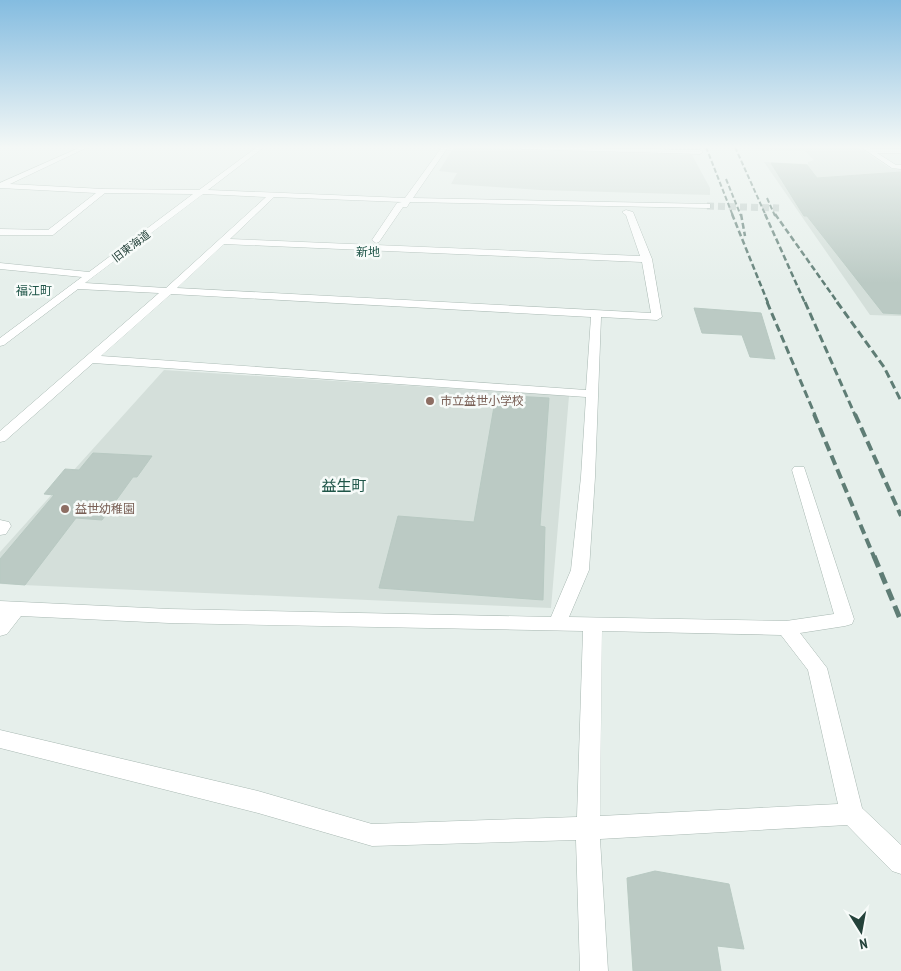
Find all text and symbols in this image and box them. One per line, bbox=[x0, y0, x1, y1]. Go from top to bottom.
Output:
street label: 旧東海道 bbox=[109, 227, 153, 265]
district label: 新地 bbox=[356, 244, 380, 259]
district label: 福江町 bbox=[16, 283, 52, 298]
place label: 市立益世小学校 bbox=[440, 393, 524, 408]
marker: 市立益世小学校 bbox=[424, 395, 436, 407]
district label: 益生町 bbox=[321, 476, 367, 495]
place label: 益世幼稚園 bbox=[75, 501, 135, 516]
marker: 益世幼稚園 bbox=[59, 503, 71, 515]
north arrow bbox=[836, 906, 886, 956]
text: N bbox=[858, 934, 869, 953]

